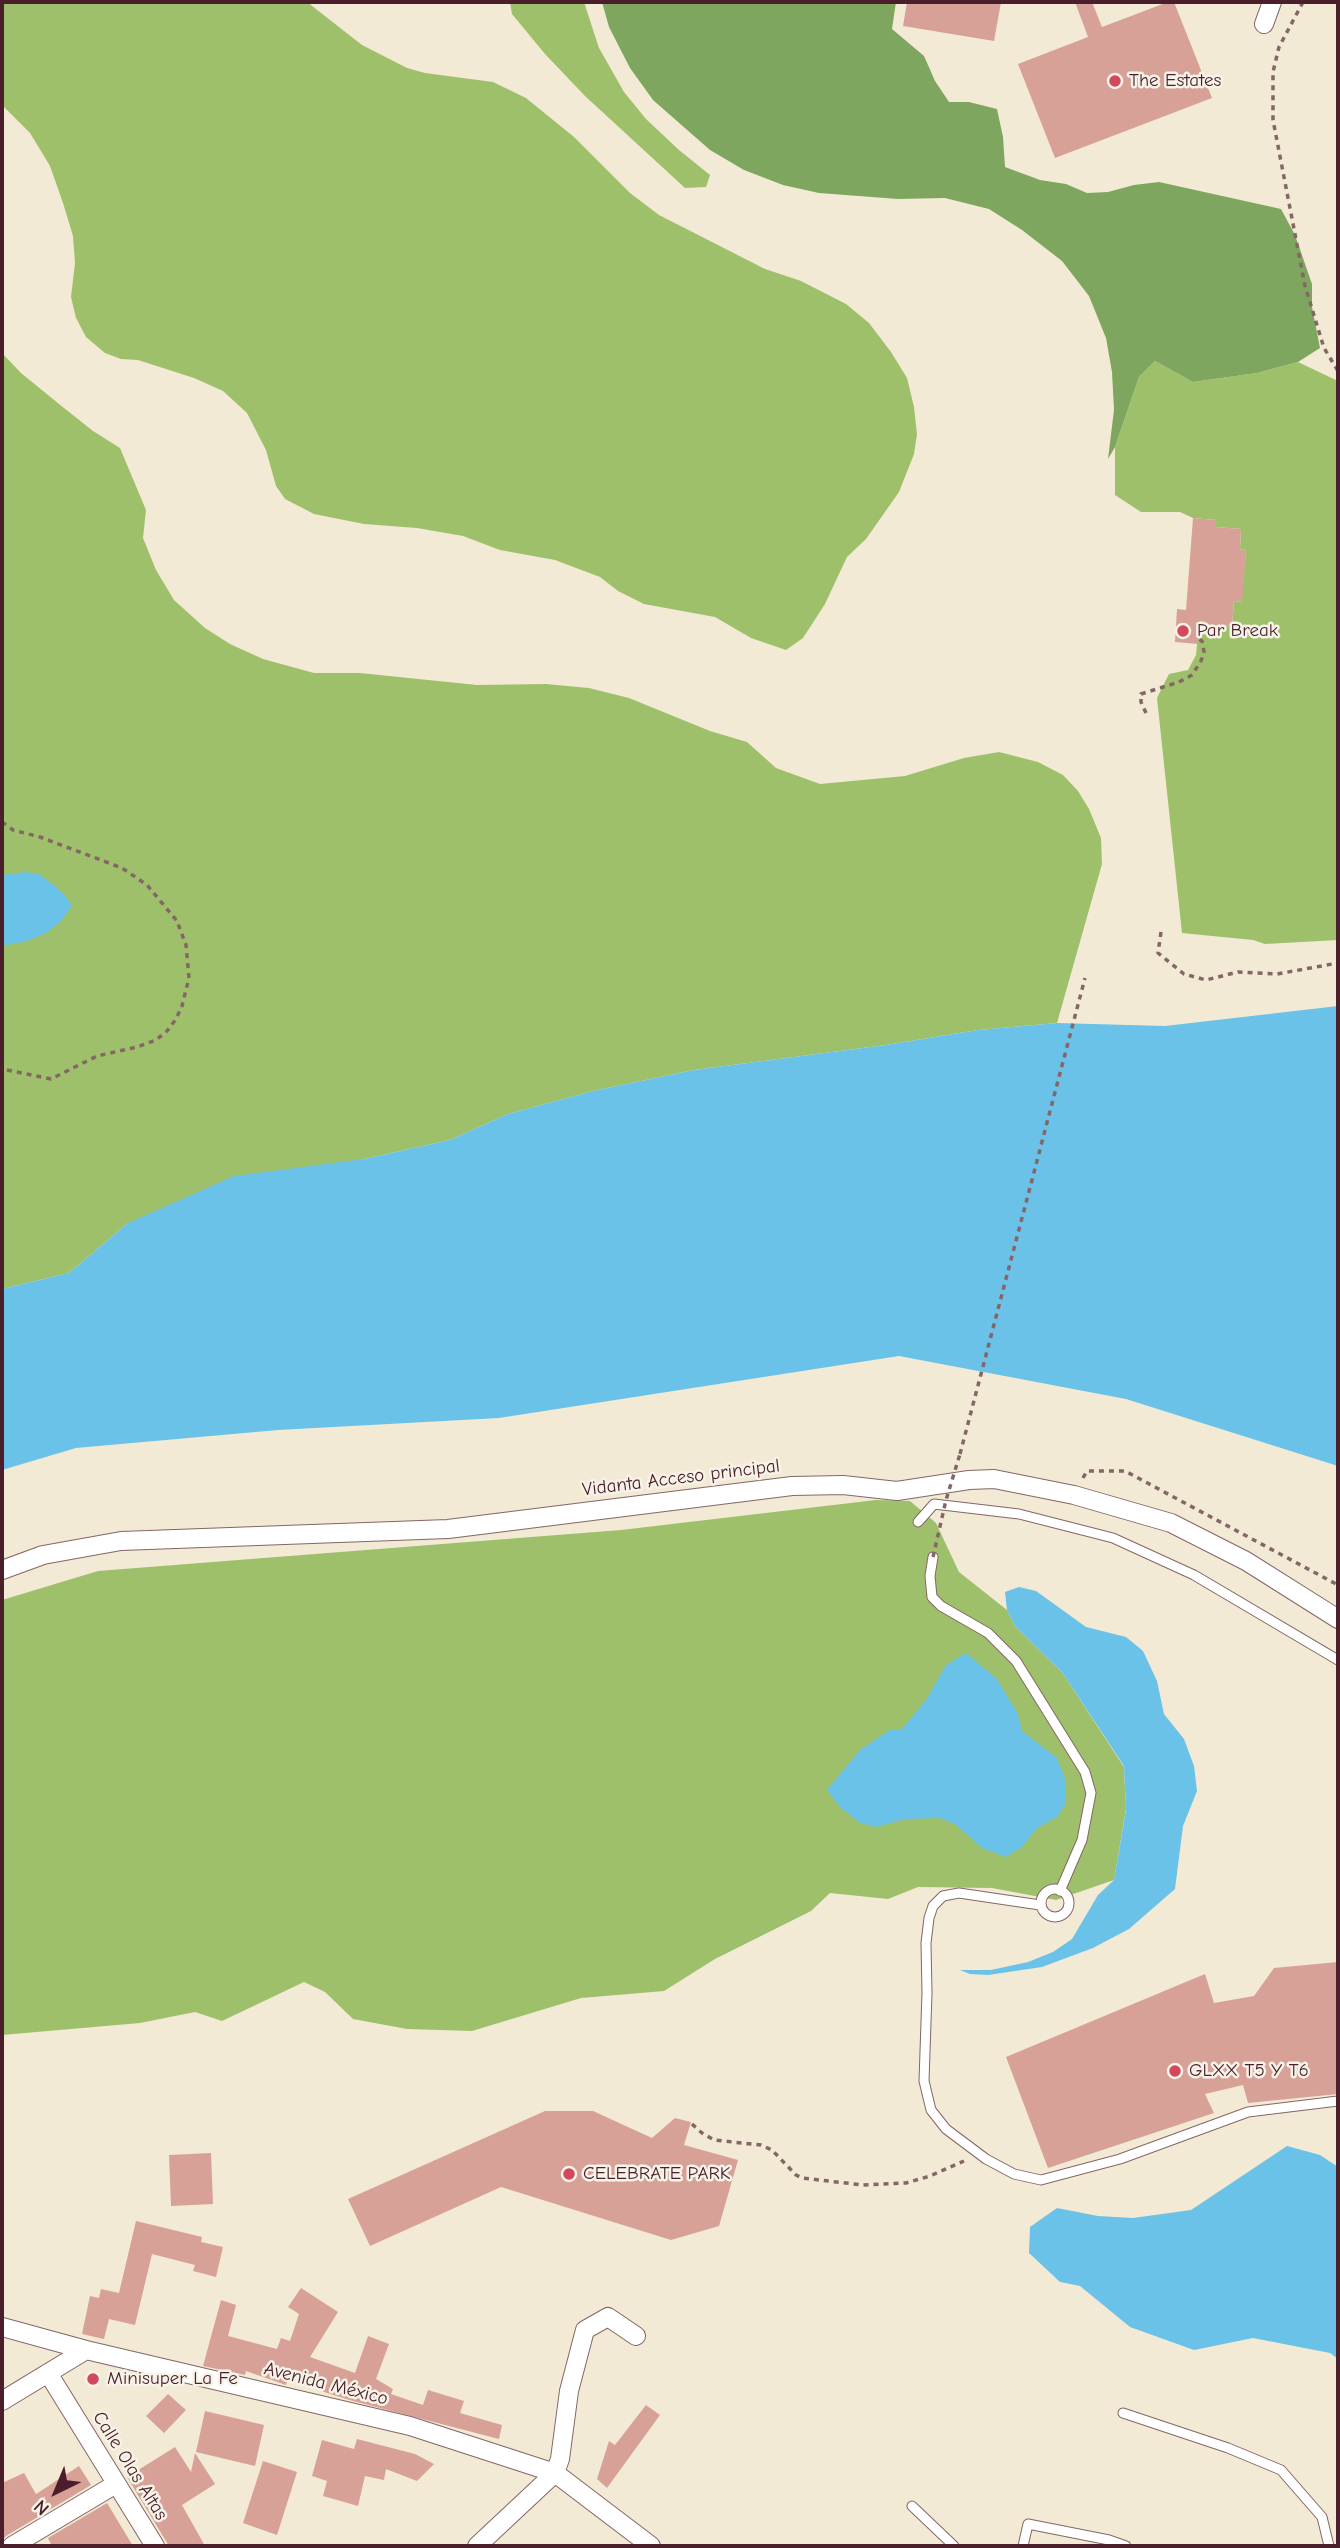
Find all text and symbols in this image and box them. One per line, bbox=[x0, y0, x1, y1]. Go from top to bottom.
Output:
place label: The Estates bbox=[1129, 70, 1221, 92]
marker: The Estates bbox=[1107, 73, 1123, 89]
place label: Par Break bbox=[1197, 620, 1278, 642]
marker: Par Break bbox=[1175, 623, 1191, 639]
street label: Vidanta Acceso principal bbox=[581, 1455, 781, 1501]
place label: GLXX T5 Y T6 bbox=[1189, 2060, 1309, 2082]
marker: GLXX T5 Y T6 bbox=[1167, 2063, 1183, 2079]
place label: CELEBRATE PARK bbox=[583, 2163, 730, 2185]
marker: CELEBRATE PARK bbox=[561, 2166, 577, 2182]
street label: Avenida México bbox=[262, 2358, 390, 2410]
place label: Minisuper La Fe bbox=[107, 2368, 238, 2390]
marker: Minisuper La Fe bbox=[85, 2371, 101, 2387]
street label: Calle Olas Altas bbox=[88, 2407, 172, 2525]
north arrow bbox=[21, 2457, 91, 2527]
text: N bbox=[30, 2495, 54, 2520]

